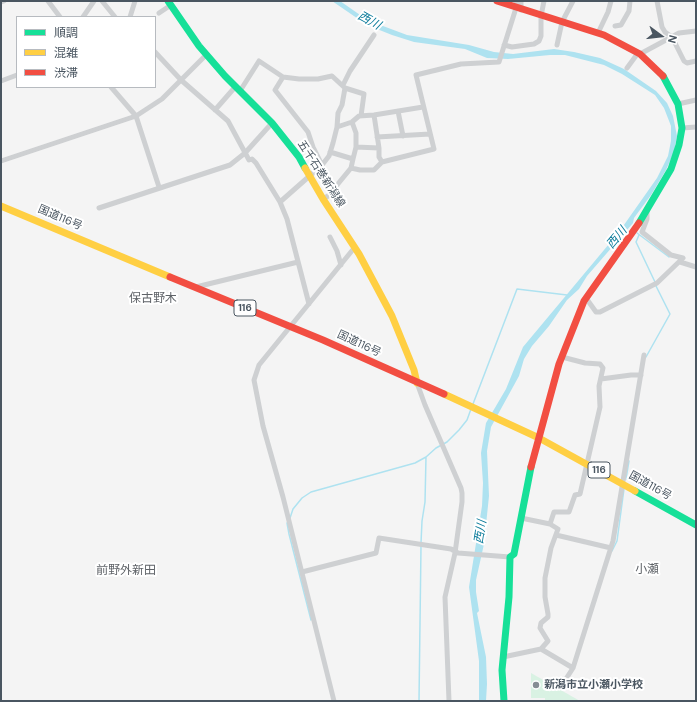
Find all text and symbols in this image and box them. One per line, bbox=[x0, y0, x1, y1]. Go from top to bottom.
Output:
water label: 西川 bbox=[355, 9, 383, 33]
legend bbox=[16, 16, 156, 88]
north arrow bbox=[641, 16, 681, 56]
text: 順調 bbox=[54, 25, 78, 41]
text: N bbox=[665, 33, 680, 45]
text: 混雑 bbox=[54, 45, 78, 61]
text: 渋滞 bbox=[54, 65, 78, 81]
street label: 五千石巻新潟線 bbox=[294, 138, 348, 210]
street label: 国道116号 bbox=[36, 203, 84, 233]
water label: 西川 bbox=[604, 224, 630, 252]
district label: 保古野木 bbox=[129, 292, 177, 306]
road number: 116 bbox=[234, 300, 256, 316]
street label: 国道116号 bbox=[335, 328, 383, 360]
road number: 116 bbox=[588, 462, 610, 478]
street label: 国道116号 bbox=[626, 469, 674, 503]
water label: 西川 bbox=[472, 519, 490, 545]
district label: 小瀬 bbox=[635, 563, 659, 577]
district label: 前野外新田 bbox=[96, 564, 156, 578]
place label: 新潟市立小瀬小学校 bbox=[544, 678, 643, 692]
marker: 新潟市立小瀬小学校 bbox=[531, 680, 541, 690]

